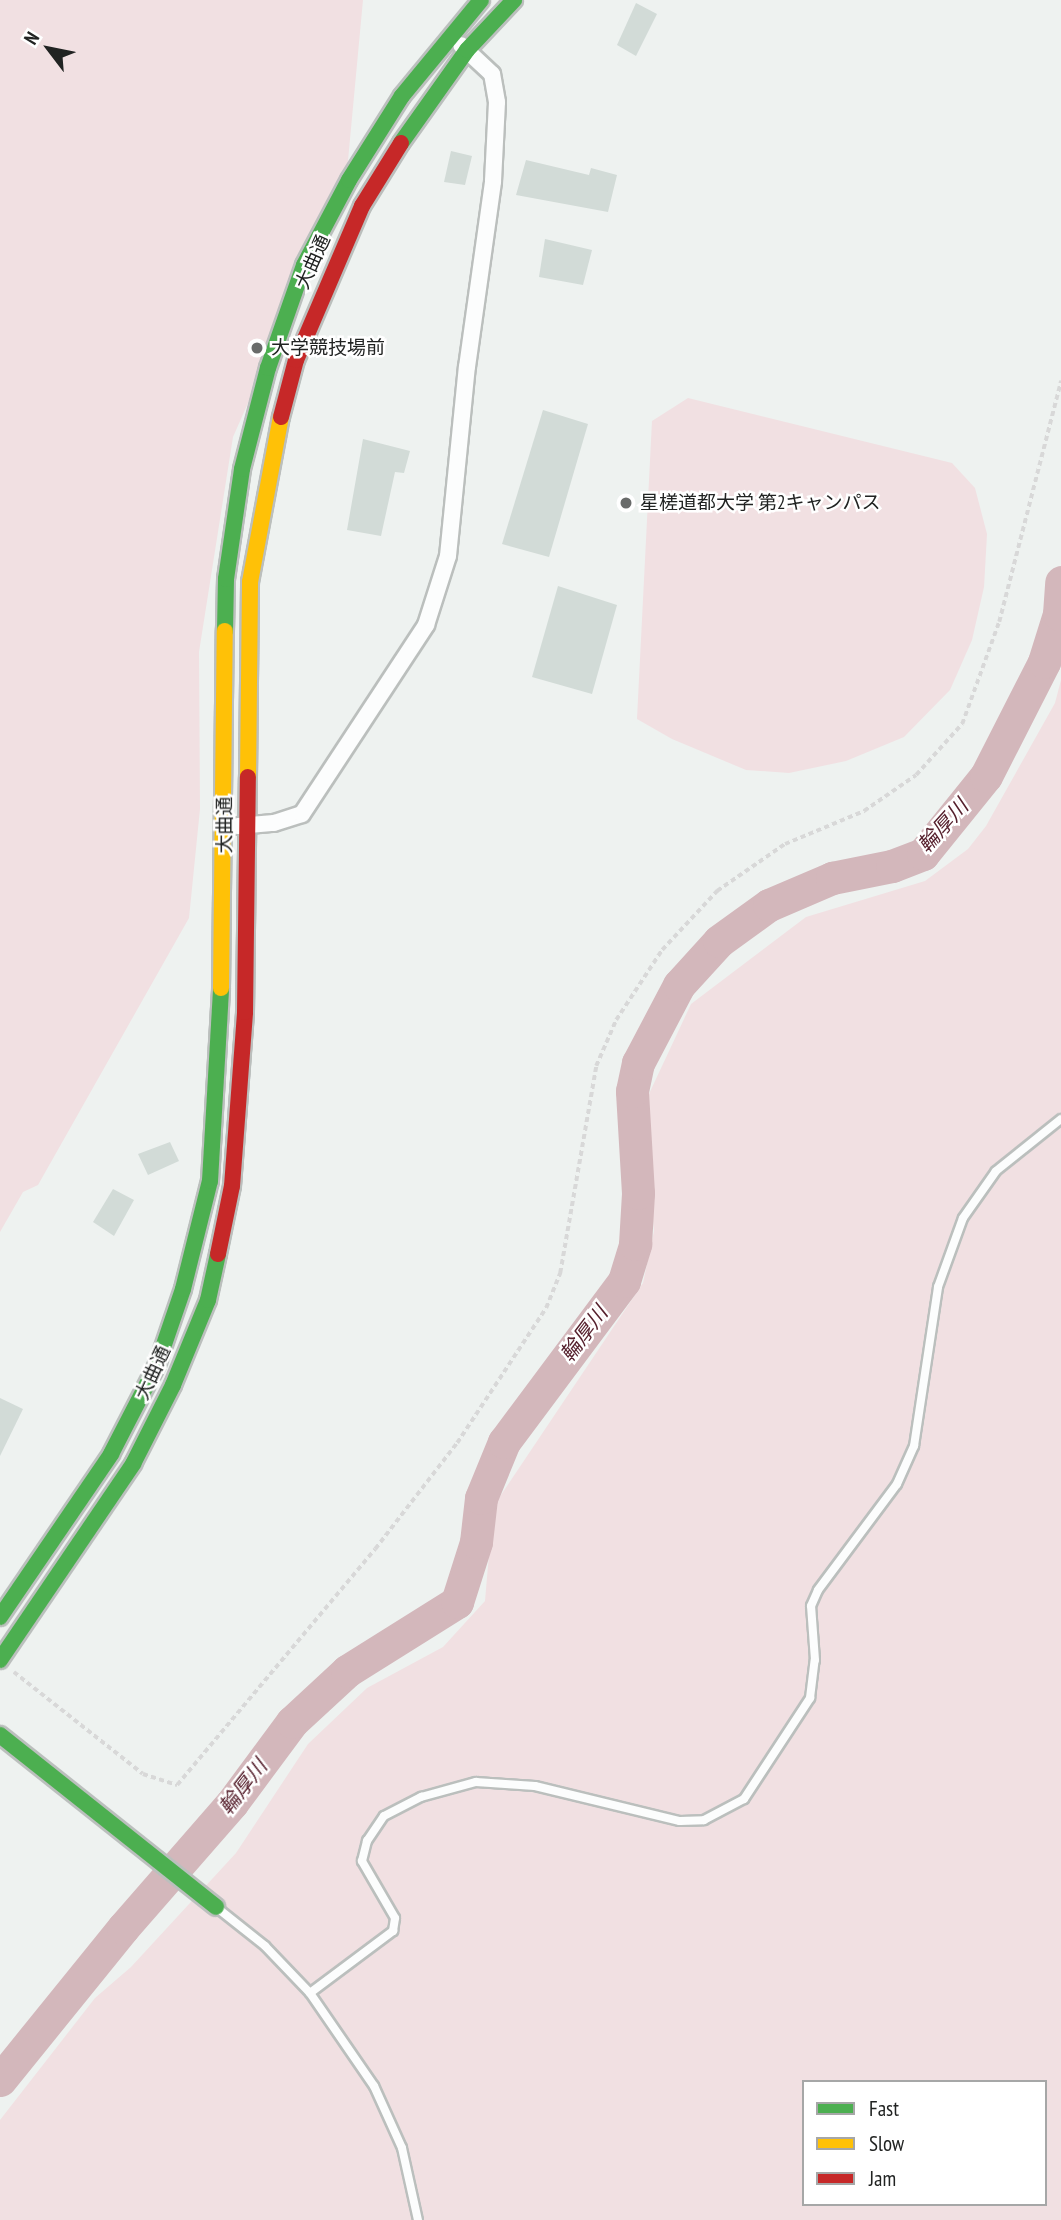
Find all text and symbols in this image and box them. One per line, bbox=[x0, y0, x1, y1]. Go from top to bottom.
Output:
north arrow bbox=[14, 14, 84, 84]
text: N bbox=[18, 27, 44, 49]
street label: 大曲通 bbox=[291, 231, 335, 293]
place label: 大学競技場前 bbox=[271, 337, 385, 359]
marker: 大学競技場前 bbox=[249, 340, 265, 356]
place label: 星槎道都大学 第2キャンパス bbox=[640, 492, 881, 514]
marker: 星槎道都大学 第2キャンパス bbox=[618, 495, 634, 511]
water label: 輪厚川 bbox=[913, 794, 973, 858]
street label: 大曲通 bbox=[214, 797, 236, 853]
water label: 輪厚川 bbox=[555, 1301, 613, 1367]
street label: 大曲通 bbox=[131, 1342, 175, 1404]
water label: 輪厚川 bbox=[214, 1754, 272, 1820]
legend bbox=[802, 2080, 1047, 2206]
text: Fast bbox=[869, 2095, 899, 2122]
text: Slow bbox=[869, 2130, 904, 2157]
text: Jam bbox=[869, 2165, 896, 2192]

